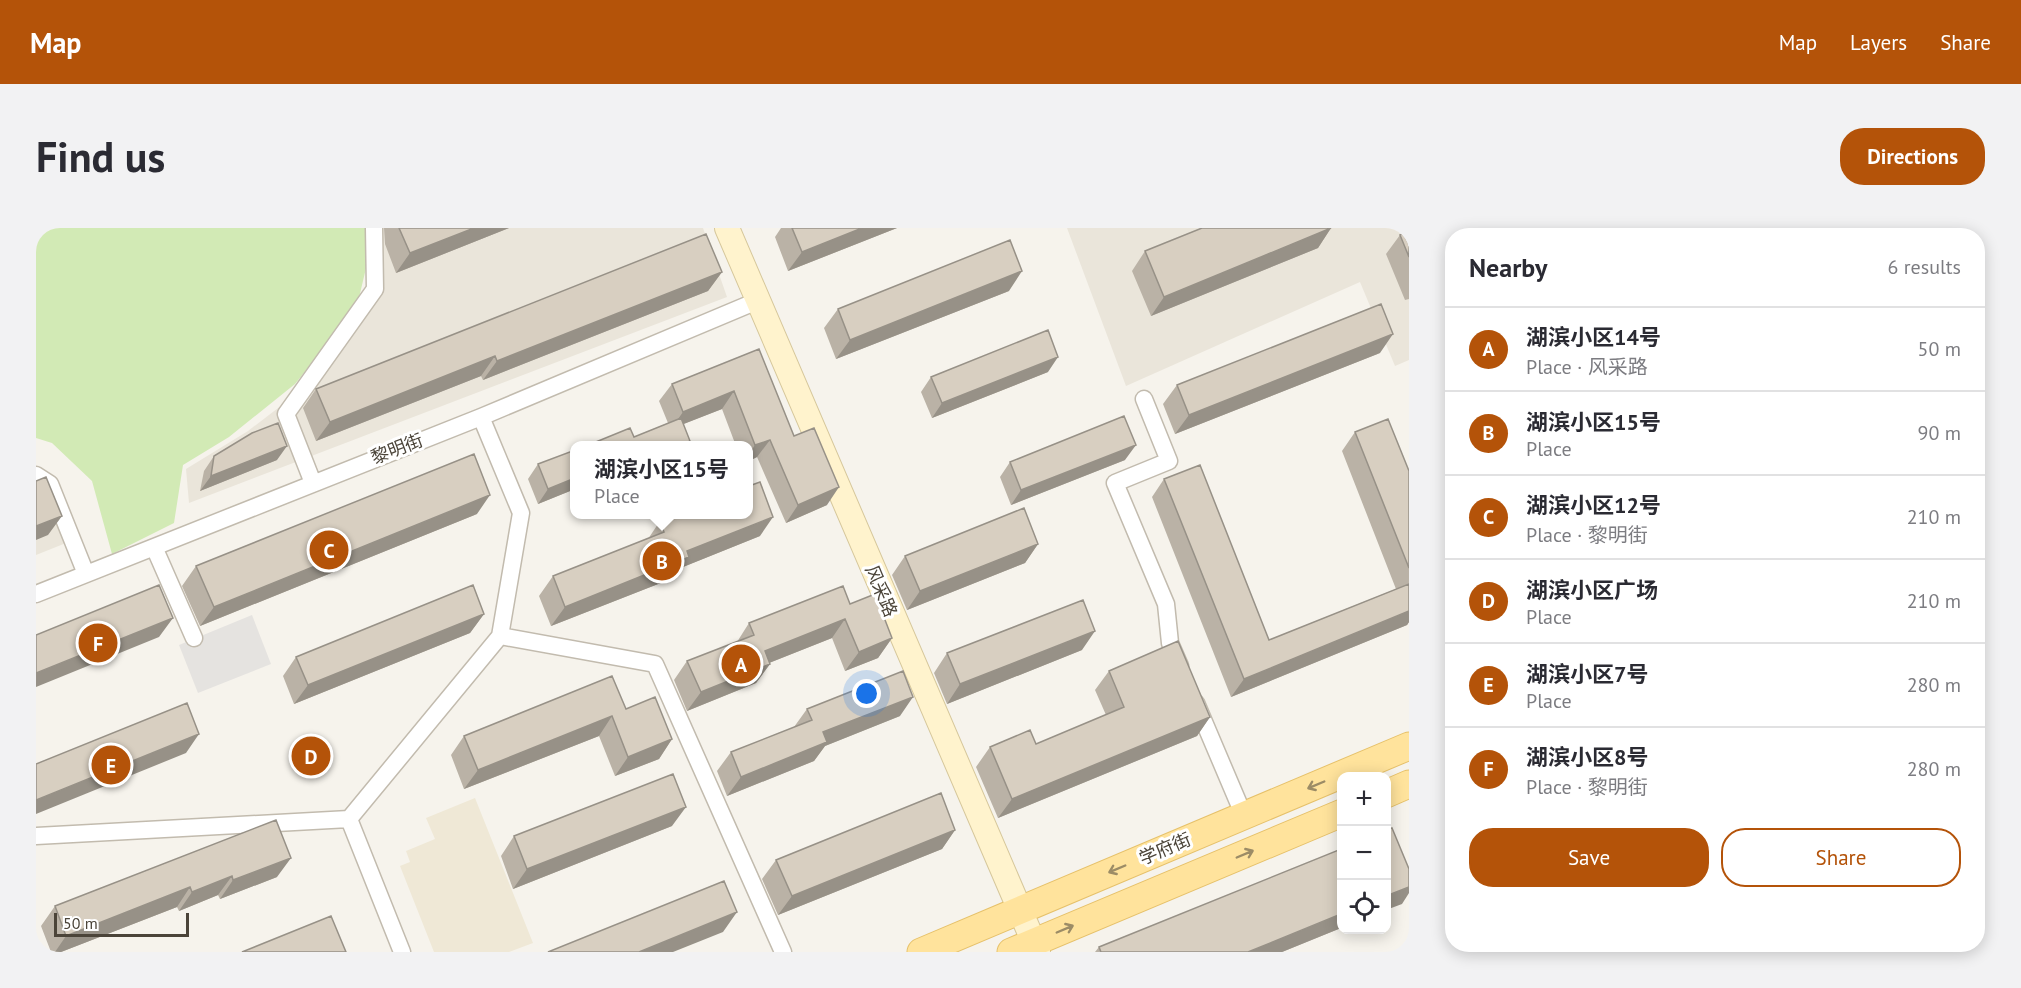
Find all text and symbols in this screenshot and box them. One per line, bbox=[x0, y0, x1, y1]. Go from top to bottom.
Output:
text: Map bbox=[30, 24, 81, 61]
text: Map bbox=[1779, 29, 1817, 56]
text: Layers bbox=[1850, 29, 1907, 56]
text: Share bbox=[1940, 29, 1991, 56]
button: Directions bbox=[1840, 128, 1985, 185]
text: Find us bbox=[36, 129, 165, 184]
text: Nearby bbox=[1469, 251, 1547, 284]
text: 6 results bbox=[1888, 254, 1961, 280]
text: 湖滨小区14号 bbox=[1526, 323, 1661, 351]
text: A bbox=[1482, 336, 1495, 362]
text: 50 m bbox=[1918, 336, 1961, 362]
text: Place · 风采路 bbox=[1526, 354, 1648, 380]
text: 湖滨小区15号 bbox=[1526, 408, 1661, 436]
text: B bbox=[1483, 420, 1494, 446]
text: 90 m bbox=[1918, 420, 1961, 446]
street label: 黎明街 bbox=[367, 428, 426, 469]
text: Place bbox=[1526, 436, 1572, 462]
popup bbox=[570, 441, 753, 519]
text: 湖滨小区15号 bbox=[594, 455, 729, 483]
text: Place bbox=[594, 483, 640, 509]
text: 湖滨小区12号 bbox=[1526, 491, 1661, 519]
text: C bbox=[1483, 504, 1494, 530]
text: 210 m bbox=[1907, 504, 1961, 530]
text: Place · 黎明街 bbox=[1526, 522, 1648, 548]
pin: C bbox=[310, 528, 348, 572]
pin: B bbox=[642, 538, 682, 584]
street label: 风采路 bbox=[860, 561, 903, 620]
text: 湖滨小区广场 bbox=[1526, 576, 1658, 604]
text: D bbox=[1482, 588, 1495, 614]
text: 210 m bbox=[1907, 588, 1961, 614]
text: Place bbox=[1526, 604, 1572, 630]
pin: F bbox=[78, 620, 118, 666]
pin: A bbox=[722, 642, 760, 686]
text: 湖滨小区7号 bbox=[1526, 660, 1648, 688]
text: E bbox=[1483, 672, 1494, 698]
text: 280 m bbox=[1907, 672, 1961, 698]
your location bbox=[852, 679, 881, 708]
text: Place bbox=[1526, 688, 1572, 714]
pin: D bbox=[292, 734, 330, 778]
pin: E bbox=[92, 742, 130, 788]
text: 湖滨小区8号 bbox=[1526, 743, 1648, 771]
text: F bbox=[1483, 756, 1494, 782]
text: 280 m bbox=[1907, 756, 1961, 782]
map controls bbox=[1337, 772, 1391, 934]
button: + bbox=[1337, 772, 1391, 826]
text: Place · 黎明街 bbox=[1526, 774, 1648, 800]
one-way arrow bbox=[1308, 780, 1326, 792]
button: − bbox=[1337, 826, 1391, 880]
street label: 学府街 bbox=[1135, 827, 1194, 870]
button: Save bbox=[1469, 828, 1709, 887]
button: Share bbox=[1721, 828, 1961, 887]
one-way arrow bbox=[1235, 848, 1253, 859]
one-way arrow bbox=[1109, 864, 1127, 875]
button: locate bbox=[1337, 880, 1391, 934]
scale bar bbox=[54, 910, 189, 938]
text: 50 m bbox=[63, 913, 98, 933]
one-way arrow bbox=[1055, 923, 1074, 934]

